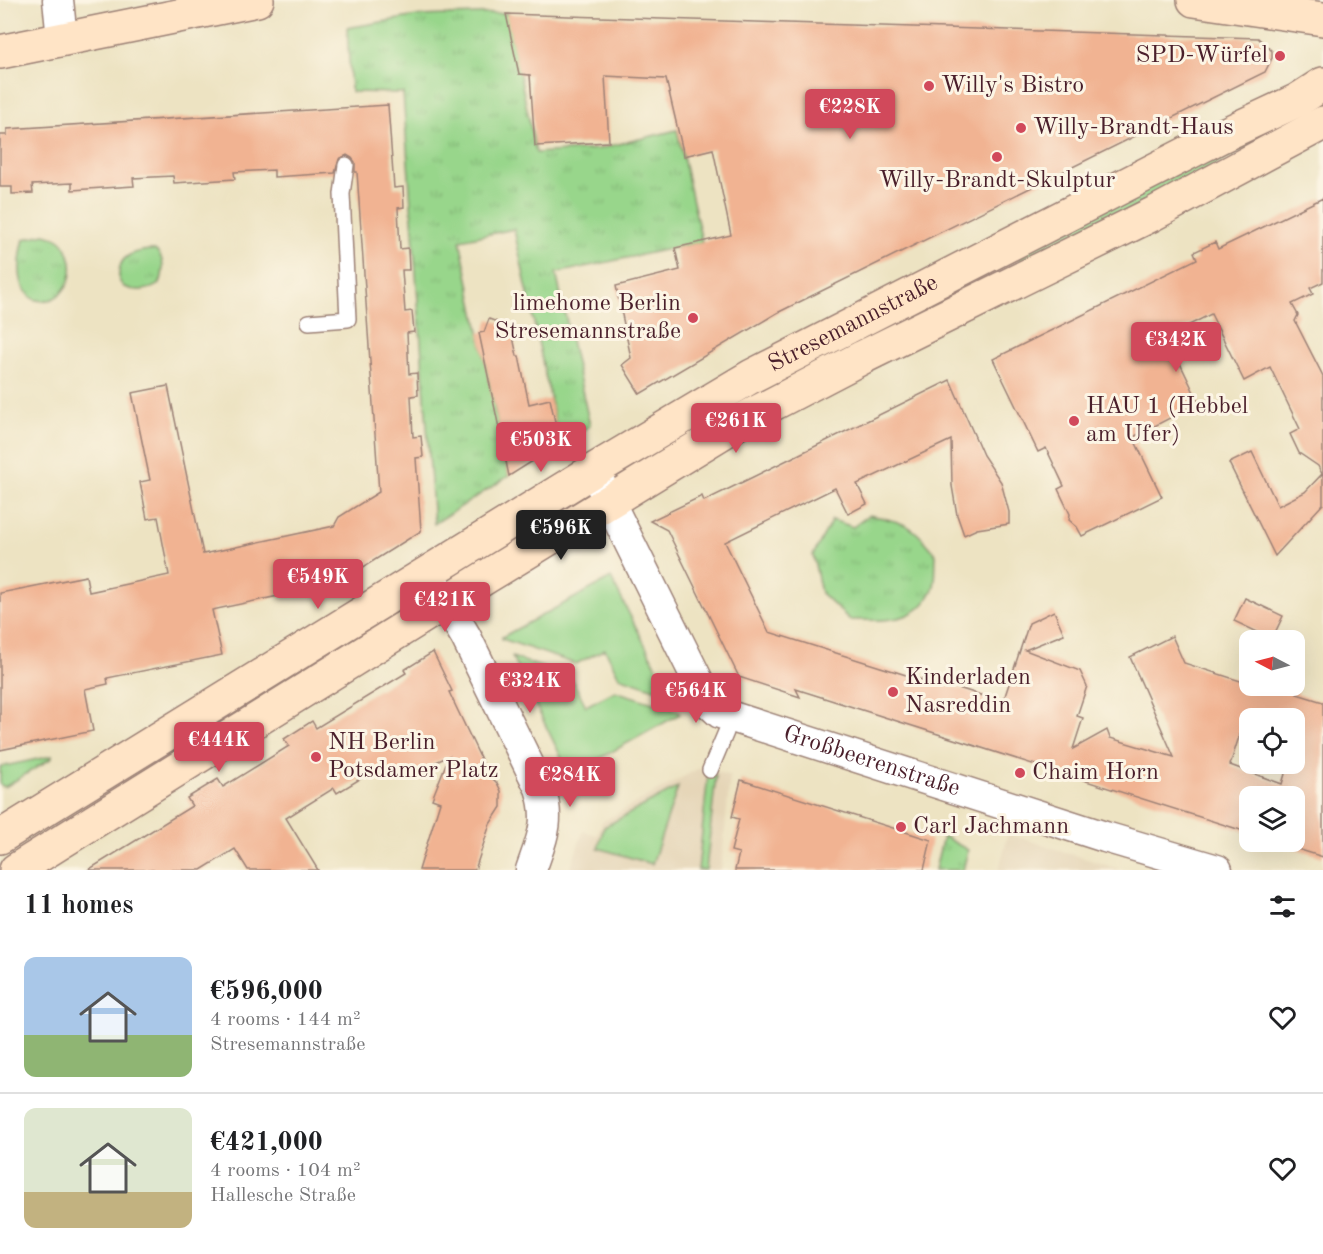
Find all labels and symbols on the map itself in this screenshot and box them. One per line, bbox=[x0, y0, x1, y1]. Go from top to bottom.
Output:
place label: SPD-Würfel bbox=[1135, 44, 1268, 68]
marker: SPD-Würfel bbox=[1273, 49, 1287, 63]
place label: Willy's Bistro bbox=[941, 74, 1084, 98]
marker: Willy's Bistro bbox=[922, 79, 936, 93]
pin: €228K bbox=[808, 89, 892, 140]
place label: Willy-Brandt-Haus bbox=[1033, 116, 1234, 140]
marker: Willy-Brandt-Haus bbox=[1014, 121, 1028, 135]
marker: Willy-Brandt-Skulptur bbox=[990, 150, 1004, 164]
place label: Willy-Brandt-Skulptur bbox=[879, 169, 1116, 193]
street label: Stresemannstraße bbox=[765, 271, 942, 377]
place label: limehome Berlin Stresemannstraße bbox=[494, 292, 681, 344]
marker: limehome Berlin Stresemannstraße bbox=[686, 311, 700, 325]
pin: €342K bbox=[1134, 322, 1218, 373]
place label: HAU 1 (Hebbel am Ufer) bbox=[1086, 395, 1248, 447]
pin: €261K bbox=[694, 403, 778, 454]
marker: HAU 1 (Hebbel am Ufer) bbox=[1067, 414, 1081, 428]
pin: €503K bbox=[499, 422, 583, 473]
pin: €596K bbox=[519, 510, 603, 561]
pin: €549K bbox=[276, 559, 360, 610]
pin: €421K bbox=[403, 582, 487, 633]
north arrow bbox=[1239, 630, 1305, 696]
pin: €324K bbox=[488, 663, 572, 714]
place label: Kinderladen Nasreddin bbox=[905, 666, 1031, 718]
pin: €564K bbox=[654, 673, 738, 724]
marker: Kinderladen Nasreddin bbox=[886, 685, 900, 699]
pin: €444K bbox=[177, 722, 261, 773]
street label: Großbeerenstraße bbox=[780, 722, 963, 801]
place label: NH Berlin Potsdamer Platz bbox=[328, 731, 498, 783]
marker: NH Berlin Potsdamer Platz bbox=[309, 750, 323, 764]
pin: €284K bbox=[528, 757, 612, 808]
place label: Chaim Horn bbox=[1032, 761, 1159, 785]
marker: Chaim Horn bbox=[1013, 766, 1027, 780]
place label: Carl Jachmann bbox=[913, 815, 1069, 839]
marker: Carl Jachmann bbox=[894, 820, 908, 834]

